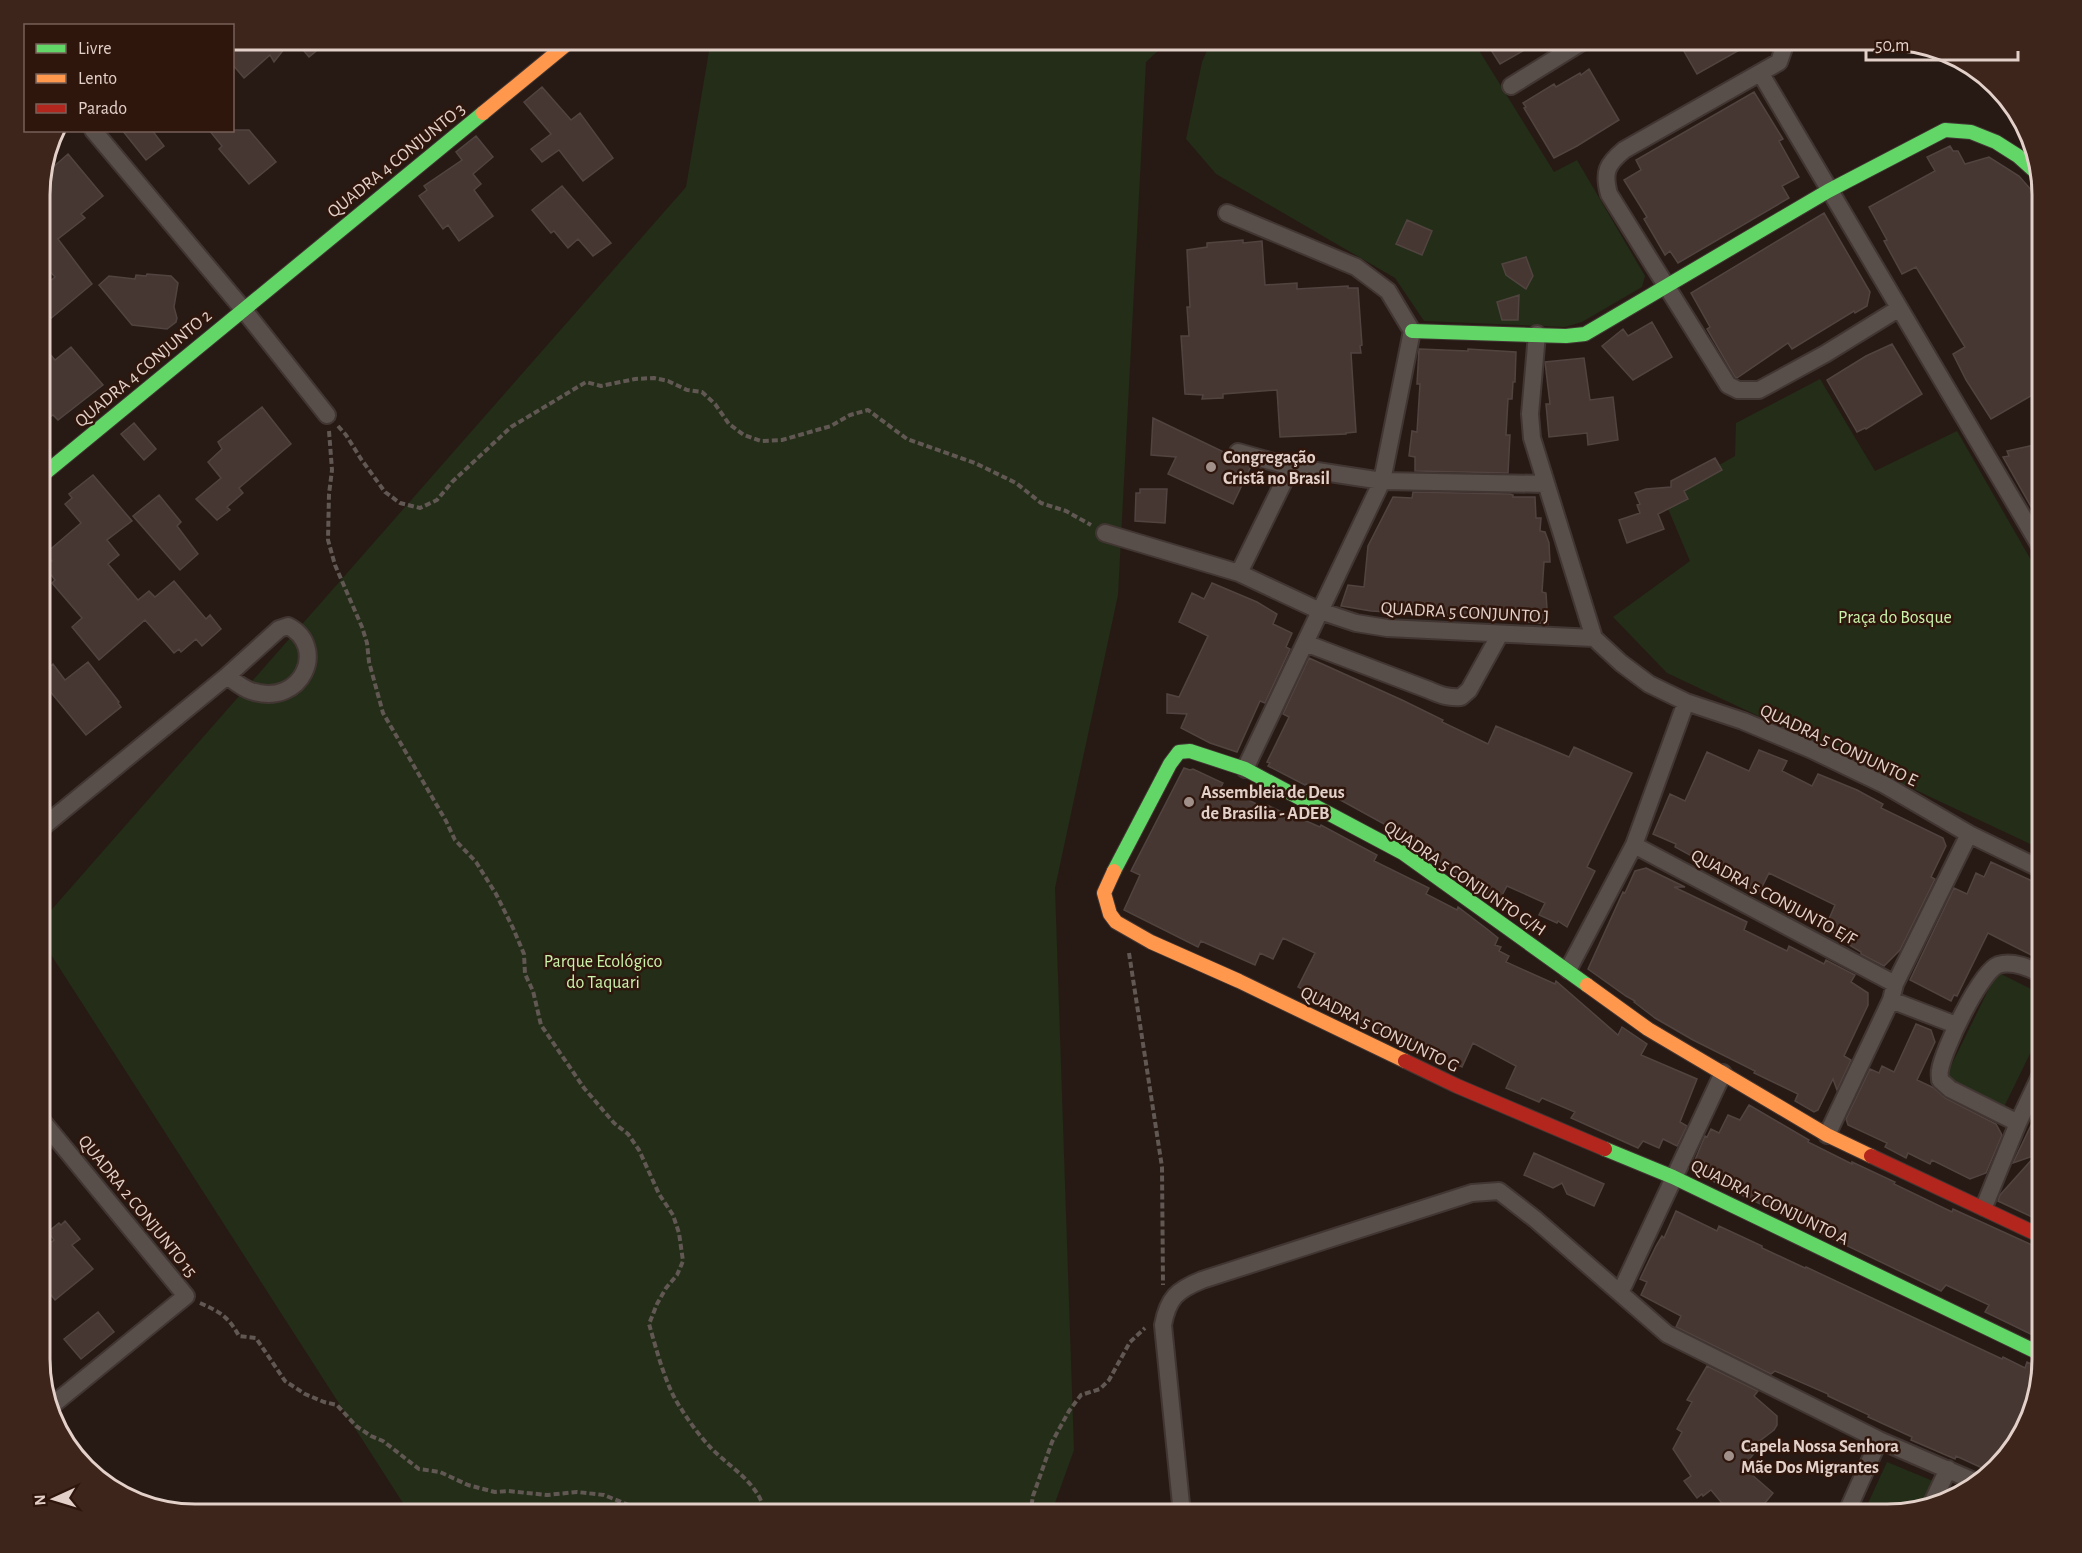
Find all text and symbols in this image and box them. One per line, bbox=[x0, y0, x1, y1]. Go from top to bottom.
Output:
legend bbox=[24, 24, 234, 132]
scale bar bbox=[1866, 24, 2018, 62]
text: 50 m bbox=[1875, 37, 1909, 55]
text: Livre bbox=[78, 40, 112, 58]
text: Lento bbox=[78, 70, 117, 88]
text: Parado bbox=[78, 100, 127, 118]
street label: QUADRA 4 CONJUNTO 3 bbox=[324, 100, 469, 222]
street label: QUADRA 4 CONJUNTO 2 bbox=[72, 307, 215, 431]
place label: Congregação Cristã no Brasil bbox=[1223, 449, 1330, 488]
marker: Congregação Cristã no Brasil bbox=[1204, 460, 1218, 474]
street label: QUADRA 5 CONJUNTO J bbox=[1380, 600, 1549, 626]
park label: Praça do Bosque bbox=[1838, 609, 1952, 627]
street label: QUADRA 5 CONJUNTO E bbox=[1757, 702, 1920, 790]
place label: Assembleia de Deus de Brasília - ADEB bbox=[1201, 784, 1345, 823]
marker: Assembleia de Deus de Brasília - ADEB bbox=[1182, 795, 1196, 809]
street label: QUADRA 5 CONJUNTO G/H bbox=[1380, 818, 1549, 940]
street label: QUADRA 5 CONJUNTO E/F bbox=[1688, 847, 1859, 949]
park label: Parque Ecológico do Taquari bbox=[544, 953, 662, 992]
street label: QUADRA 5 CONJUNTO G bbox=[1298, 984, 1462, 1076]
street label: QUADRA 2 CONJUNTO 15 bbox=[74, 1132, 200, 1281]
street label: QUADRA 7 CONJUNTO A bbox=[1688, 1157, 1852, 1249]
place label: Capela Nossa Senhora Mãe Dos Migrantes bbox=[1741, 1438, 1899, 1477]
marker: Capela Nossa Senhora Mãe Dos Migrantes bbox=[1722, 1449, 1736, 1463]
north arrow bbox=[24, 1469, 84, 1529]
text: N bbox=[32, 1494, 48, 1506]

